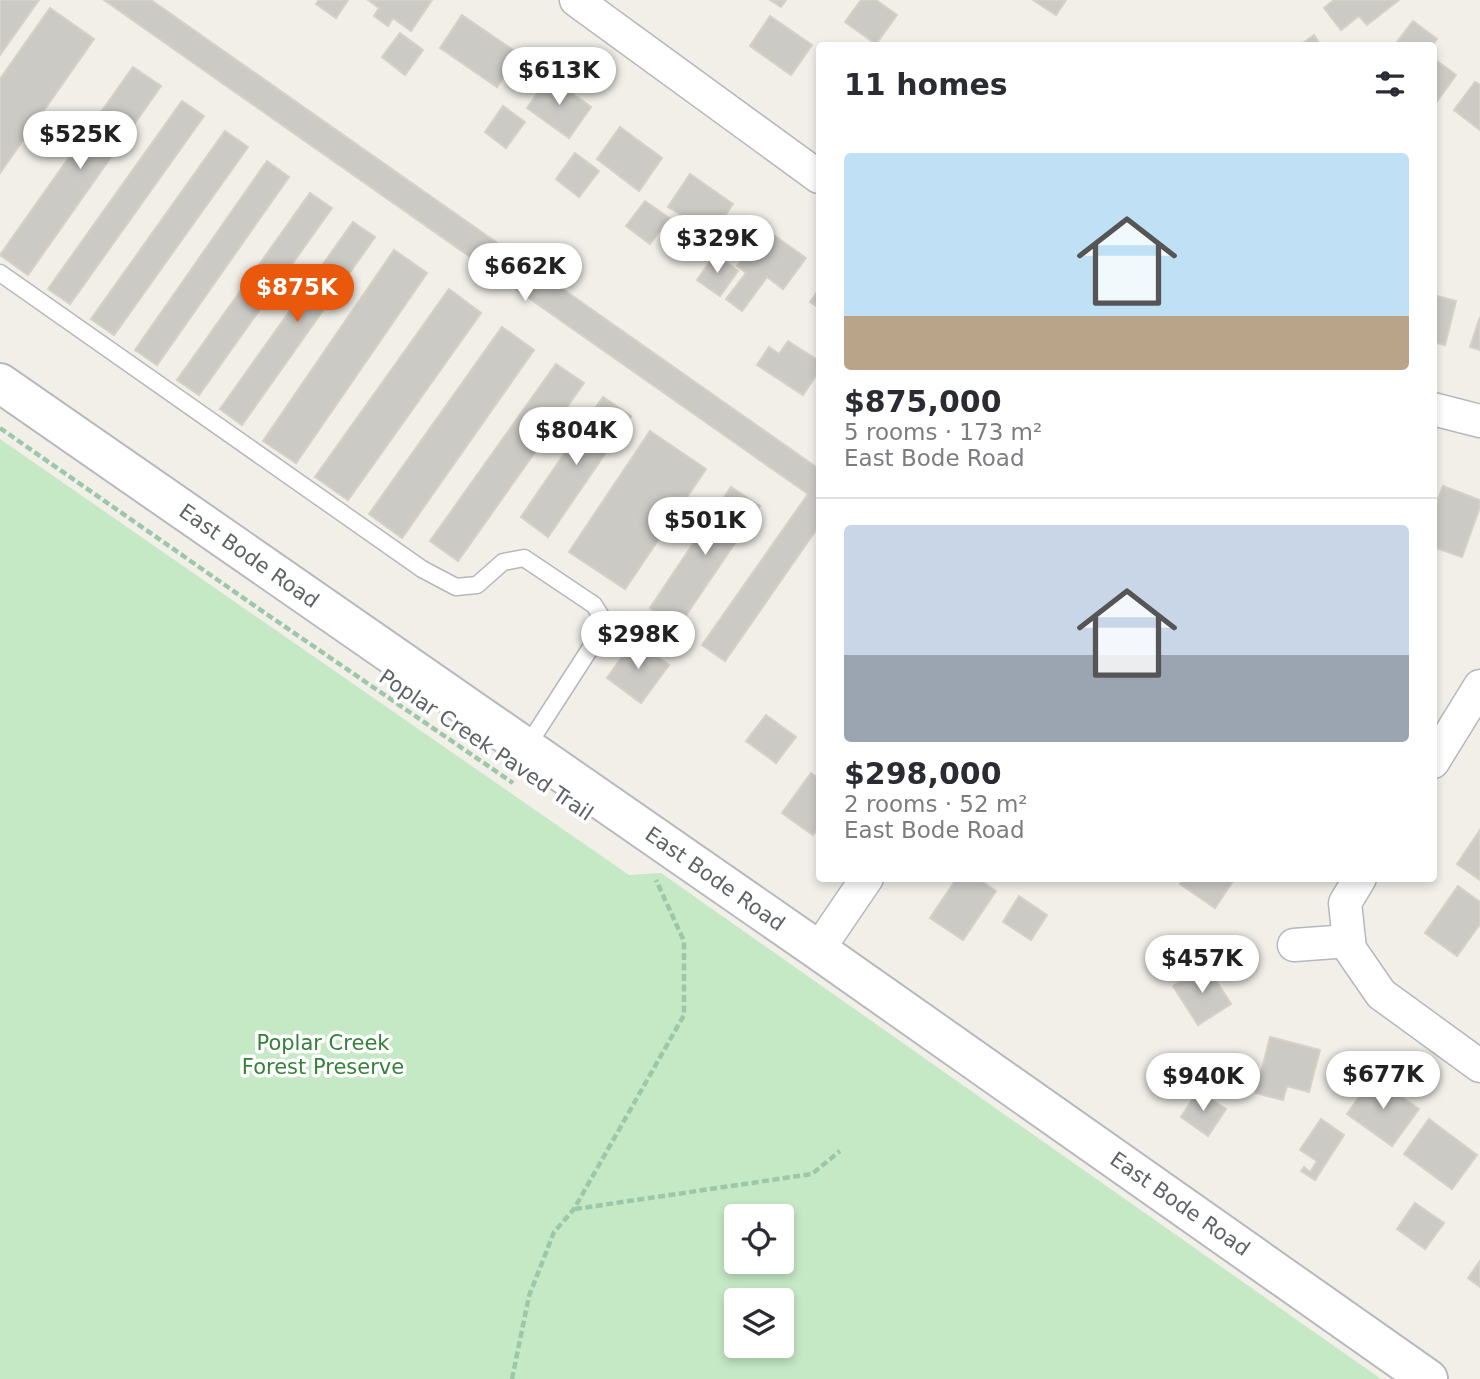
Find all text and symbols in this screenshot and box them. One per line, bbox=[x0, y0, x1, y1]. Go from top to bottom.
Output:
pin: $613K bbox=[510, 48, 608, 107]
text: $613K bbox=[518, 57, 600, 83]
icon: filters bbox=[1371, 65, 1409, 103]
text: 11 homes bbox=[844, 67, 1008, 102]
pin: $525K bbox=[31, 111, 129, 171]
text: $525K bbox=[39, 121, 121, 147]
icon: home bbox=[1064, 198, 1190, 324]
pin: $329K bbox=[668, 216, 766, 275]
text: $329K bbox=[676, 225, 758, 251]
pin: $662K bbox=[476, 244, 574, 303]
text: $662K bbox=[484, 253, 566, 279]
pin: $875K bbox=[248, 264, 346, 324]
text: $875K bbox=[256, 274, 338, 300]
text: $875,000 bbox=[844, 384, 1002, 419]
pin: $804K bbox=[527, 407, 625, 467]
text: $804K bbox=[535, 417, 617, 443]
text: 5 rooms · 173 m² bbox=[844, 419, 1042, 445]
text: East Bode Road bbox=[844, 445, 1025, 471]
pin: $501K bbox=[656, 498, 754, 557]
street label: East Bode Road bbox=[175, 499, 323, 613]
text: $501K bbox=[664, 507, 746, 533]
icon: home bbox=[1064, 570, 1190, 696]
pin: $298K bbox=[589, 612, 687, 671]
text: $298K bbox=[597, 621, 679, 647]
street label: Poplar Creek Paved Trail bbox=[375, 664, 597, 826]
text: $298,000 bbox=[844, 756, 1002, 791]
text: 2 rooms · 52 m² bbox=[844, 791, 1028, 817]
text: East Bode Road bbox=[844, 817, 1025, 843]
street label: East Bode Road bbox=[641, 822, 789, 936]
pin: $457K bbox=[1153, 936, 1251, 995]
text: $457K bbox=[1161, 945, 1243, 971]
park label: Poplar Creek Forest Preserve bbox=[242, 1031, 404, 1079]
pin: $677K bbox=[1334, 1052, 1432, 1111]
pin: $940K bbox=[1154, 1054, 1252, 1113]
text: $677K bbox=[1342, 1061, 1424, 1087]
text: $940K bbox=[1162, 1063, 1244, 1089]
street label: East Bode Road bbox=[1106, 1147, 1254, 1261]
map controls bbox=[724, 1204, 794, 1358]
button: locate bbox=[724, 1204, 794, 1274]
button: layers bbox=[724, 1288, 794, 1358]

